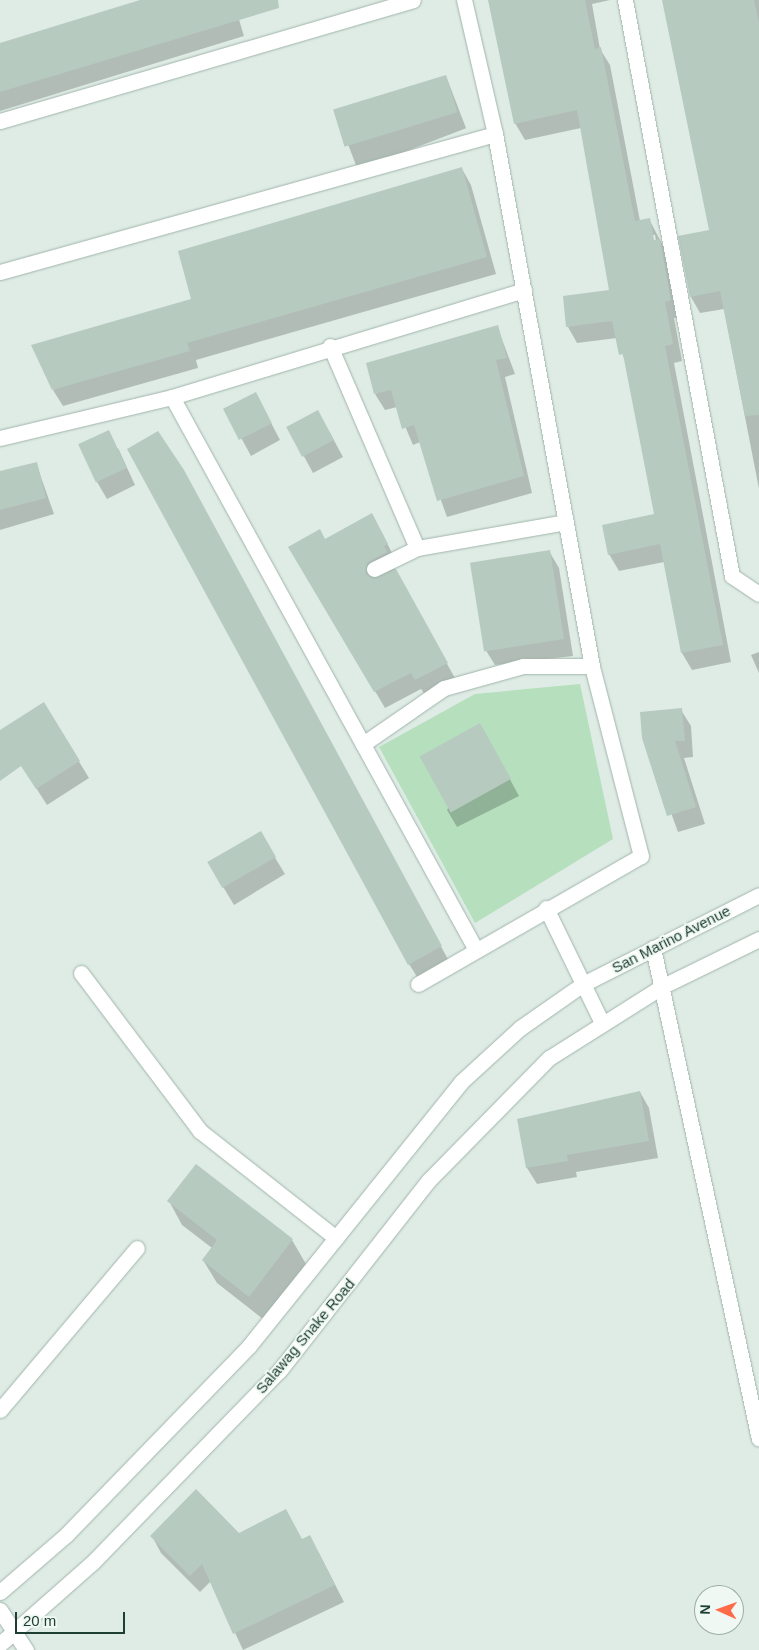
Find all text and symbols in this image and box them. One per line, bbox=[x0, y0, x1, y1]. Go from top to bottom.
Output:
street label: San Marino Avenue bbox=[608, 901, 734, 977]
street label: Salawag Snake Road bbox=[252, 1275, 358, 1397]
north arrow bbox=[694, 1585, 744, 1635]
scale bar bbox=[18, 1602, 128, 1634]
text: N bbox=[697, 1604, 713, 1615]
text: 20 m bbox=[23, 1612, 56, 1629]

